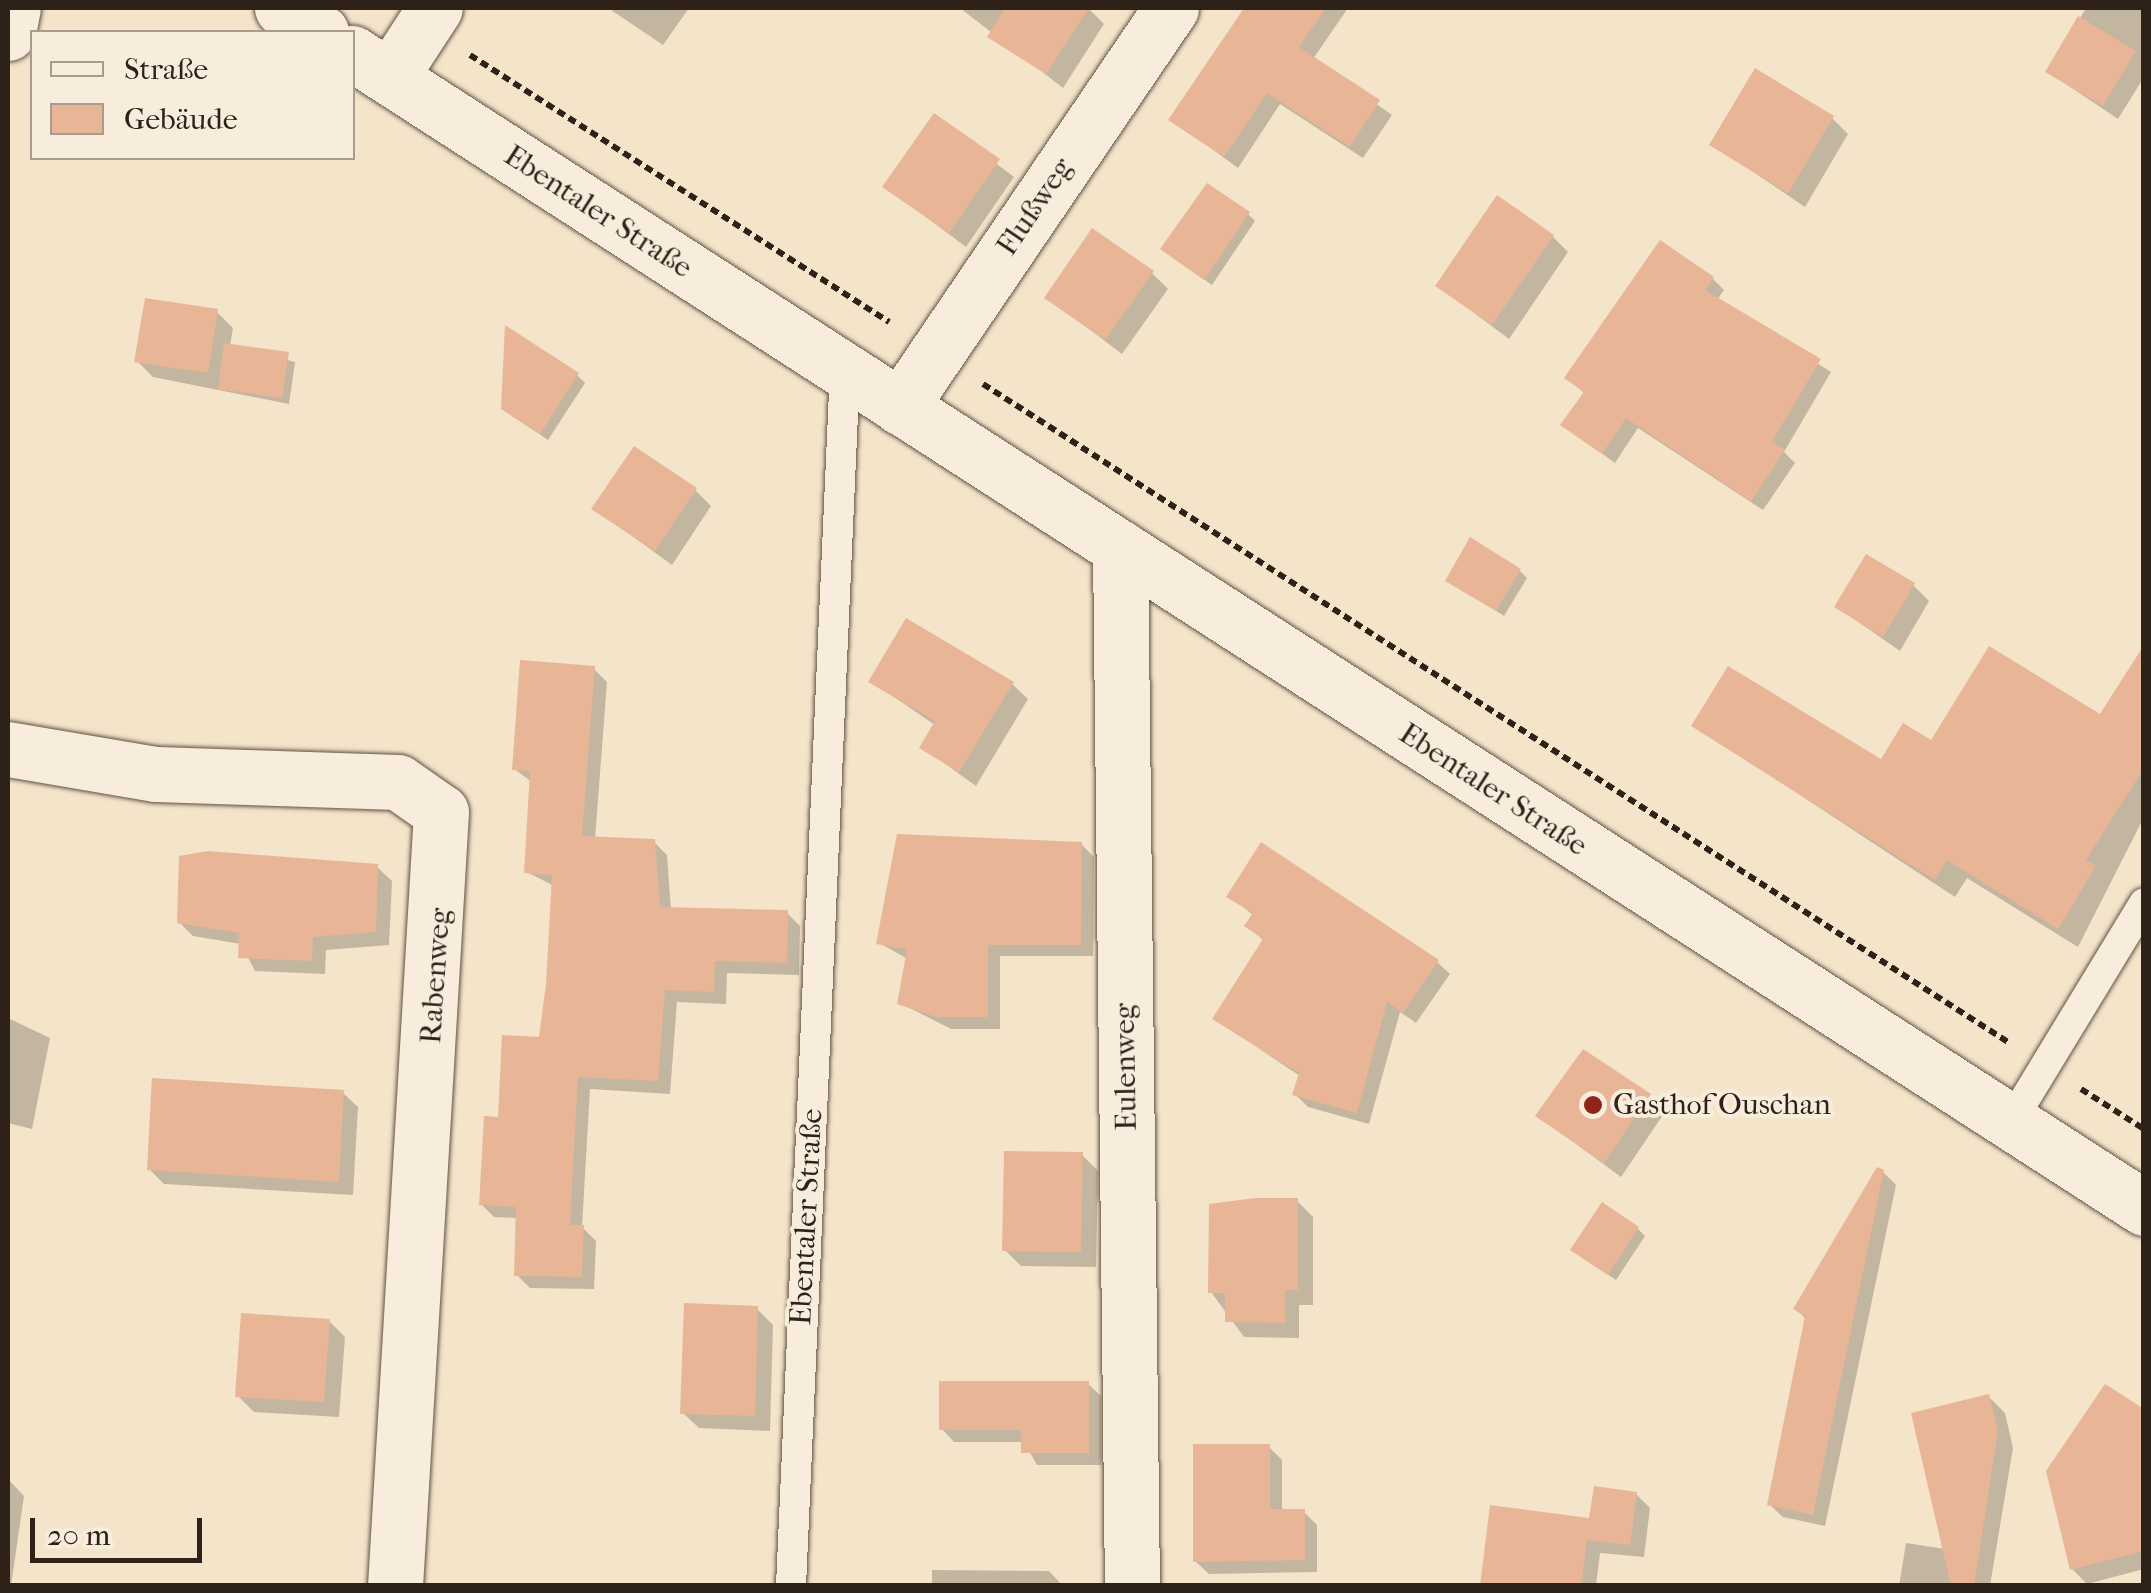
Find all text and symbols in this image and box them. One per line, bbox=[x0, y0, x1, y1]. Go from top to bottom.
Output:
legend bbox=[30, 30, 355, 160]
text: Straße bbox=[124, 52, 208, 87]
text: Gebäude bbox=[124, 102, 238, 137]
street label: Ebentaler Straße bbox=[497, 138, 699, 286]
street label: Flußweg bbox=[989, 151, 1081, 263]
street label: Ebentaler Straße bbox=[1392, 716, 1594, 864]
street label: Rabenweg bbox=[413, 907, 459, 1045]
street label: Eulenweg bbox=[1107, 1003, 1145, 1131]
place label: Gasthof Ouschan bbox=[1613, 1087, 1831, 1123]
marker: Gasthof Ouschan bbox=[1582, 1094, 1604, 1116]
street label: Ebentaler Straße bbox=[783, 1108, 831, 1326]
scale bar bbox=[35, 1498, 208, 1560]
text: 20 m bbox=[47, 1518, 110, 1553]

